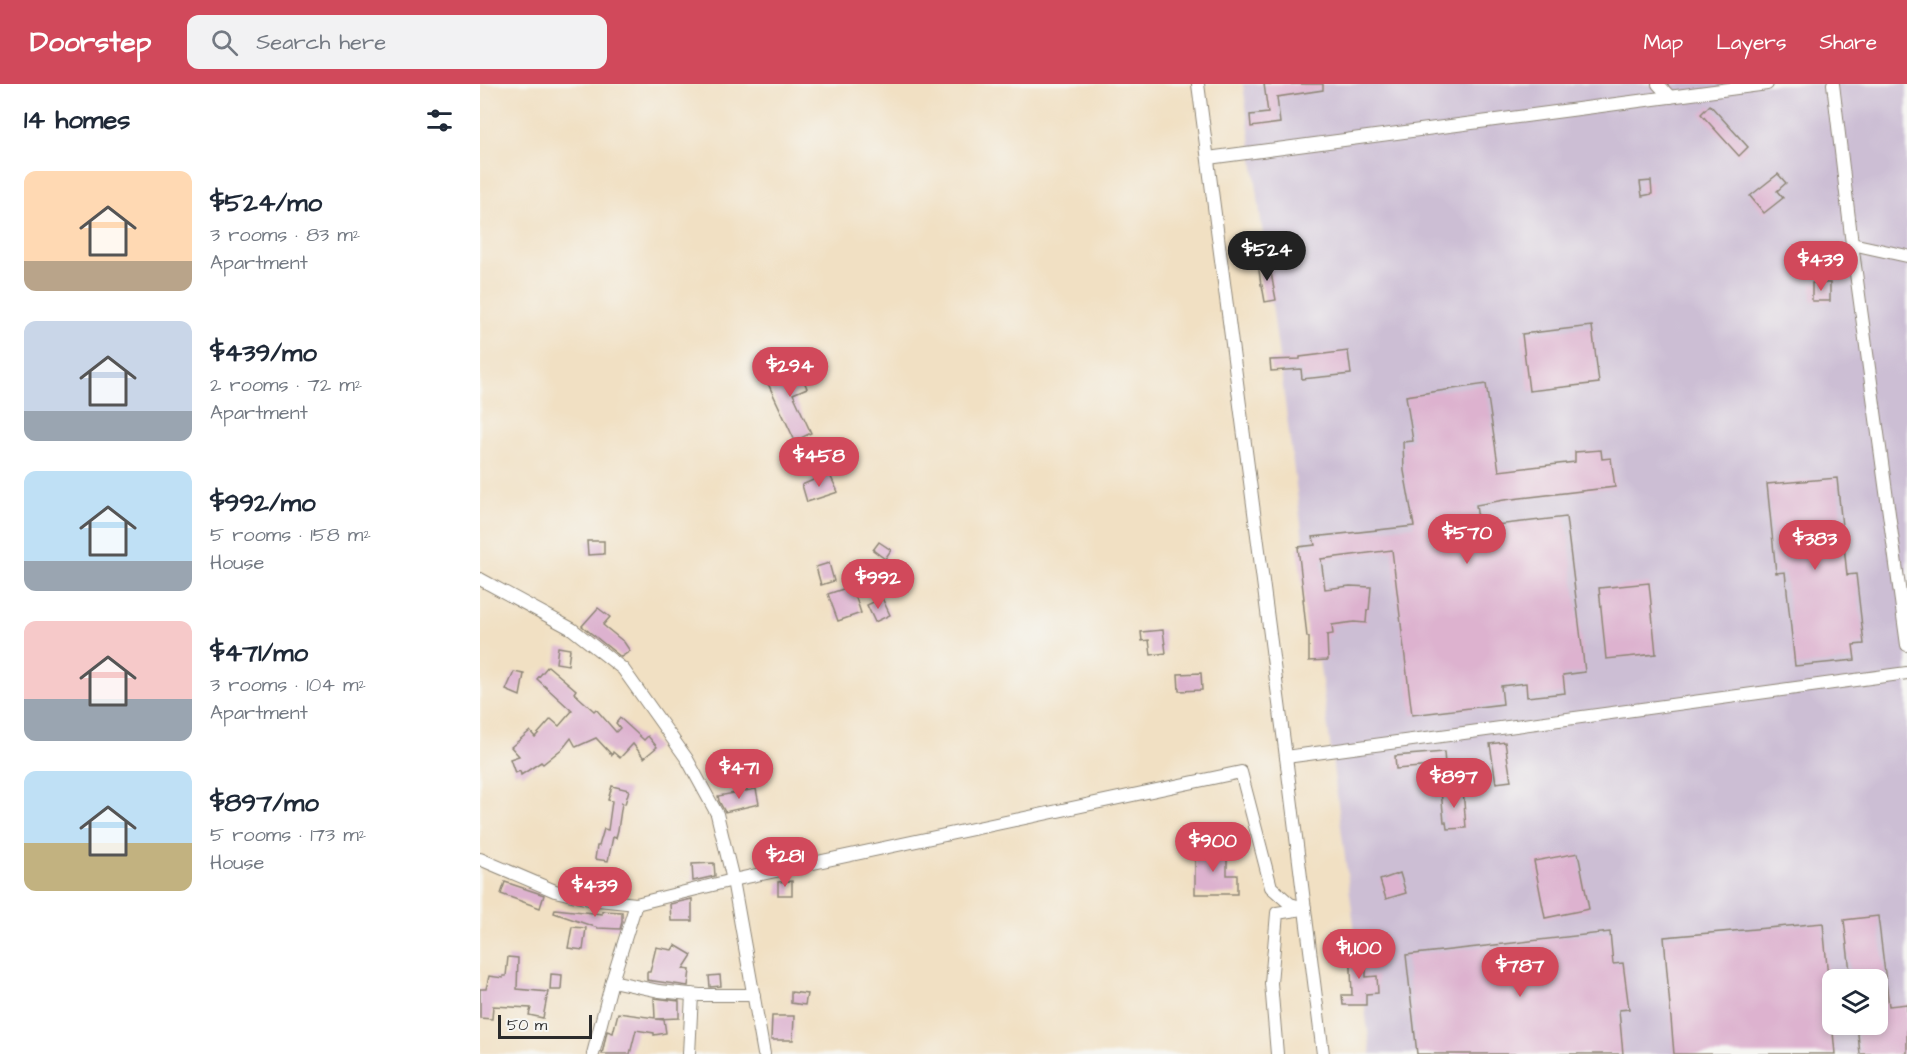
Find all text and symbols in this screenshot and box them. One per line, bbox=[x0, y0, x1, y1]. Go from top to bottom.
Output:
search box bbox=[187, 15, 607, 69]
text: Doorstep bbox=[30, 23, 151, 62]
icon: search bbox=[208, 26, 241, 59]
text: Search here bbox=[256, 27, 386, 58]
text: Map bbox=[1643, 28, 1683, 57]
text: Layers bbox=[1716, 28, 1786, 57]
text: Share bbox=[1819, 28, 1877, 57]
text: 14 homes bbox=[24, 102, 130, 138]
icon: filters bbox=[423, 104, 456, 137]
text: $524/mo bbox=[210, 185, 322, 221]
icon: home bbox=[72, 195, 144, 267]
text: 3 rooms · 83 m² bbox=[210, 221, 360, 249]
pin: $524 bbox=[1231, 231, 1303, 282]
text: $524 bbox=[1242, 236, 1292, 264]
pin: $439 bbox=[1785, 241, 1857, 292]
text: $439 bbox=[1798, 246, 1844, 274]
text: Apartment bbox=[210, 249, 308, 277]
text: $439/mo bbox=[210, 335, 317, 371]
icon: home bbox=[72, 345, 144, 417]
pin: $294 bbox=[754, 347, 826, 398]
text: $294 bbox=[766, 352, 814, 380]
text: 2 rooms · 72 m² bbox=[210, 371, 362, 399]
text: Apartment bbox=[210, 399, 308, 427]
pin: $458 bbox=[783, 437, 855, 488]
text: $458 bbox=[793, 442, 845, 470]
text: $992/mo bbox=[210, 485, 316, 521]
icon: home bbox=[72, 495, 144, 567]
pin: $570 bbox=[1431, 514, 1503, 565]
text: $570 bbox=[1442, 519, 1492, 547]
pin: $383 bbox=[1779, 520, 1851, 571]
text: 5 rooms · 158 m² bbox=[210, 521, 371, 549]
text: $383 bbox=[1793, 525, 1837, 553]
text: House bbox=[210, 549, 264, 577]
pin: $992 bbox=[842, 559, 914, 610]
text: $992 bbox=[855, 564, 901, 592]
text: $471/mo bbox=[210, 635, 308, 671]
icon: home bbox=[72, 645, 144, 717]
text: 3 rooms · 104 m² bbox=[210, 671, 366, 699]
text: Apartment bbox=[210, 699, 308, 727]
pin: $471 bbox=[703, 749, 775, 800]
text: $471 bbox=[719, 754, 759, 782]
pin: $897 bbox=[1418, 758, 1490, 809]
text: $897 bbox=[1430, 763, 1478, 791]
text: $897/mo bbox=[210, 785, 319, 821]
icon: home bbox=[72, 795, 144, 867]
text: 5 rooms · 173 m² bbox=[210, 821, 366, 849]
pin: $900 bbox=[1177, 822, 1249, 873]
text: $900 bbox=[1189, 827, 1237, 855]
pin: $281 bbox=[749, 837, 821, 888]
text: $281 bbox=[766, 842, 804, 870]
text: House bbox=[210, 849, 264, 877]
pin: $439 bbox=[559, 867, 631, 918]
text: $439 bbox=[572, 872, 618, 900]
pin: $1,100 bbox=[1310, 929, 1408, 980]
text: $1,100 bbox=[1336, 934, 1382, 962]
pin: $787 bbox=[1484, 947, 1556, 998]
text: $787 bbox=[1496, 952, 1544, 980]
map controls bbox=[1822, 969, 1888, 1035]
button: layers bbox=[1822, 969, 1888, 1035]
scale bar bbox=[498, 1012, 592, 1040]
text: 50 m bbox=[507, 1014, 547, 1036]

